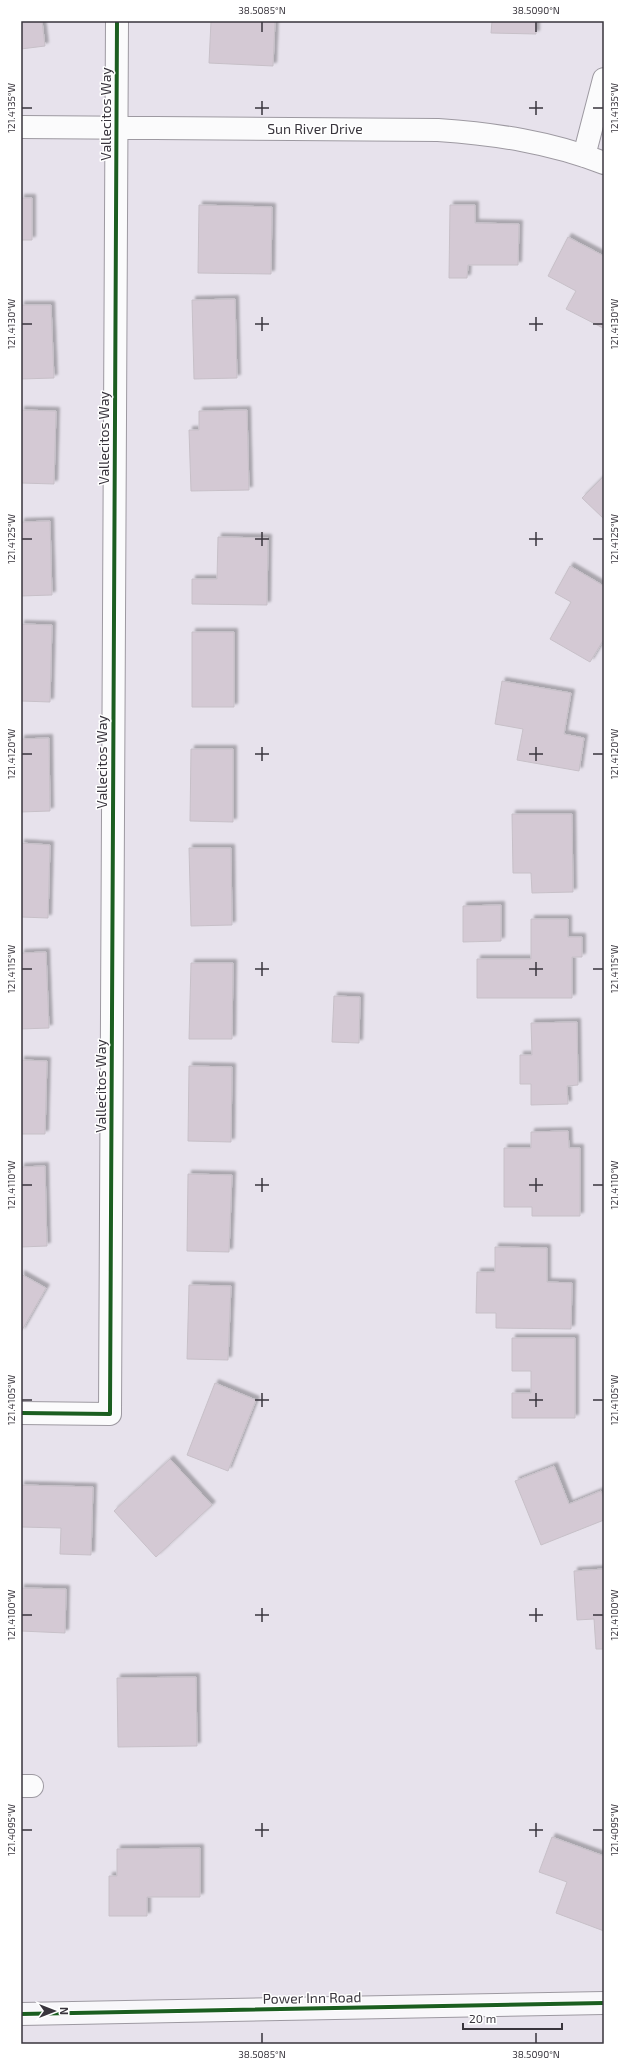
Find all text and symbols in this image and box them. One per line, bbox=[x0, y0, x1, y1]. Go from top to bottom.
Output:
text: 38.5085°N bbox=[238, 4, 286, 16]
text: 38.5090°N bbox=[512, 4, 560, 16]
street label: Vallecitos Way bbox=[97, 67, 114, 161]
text: 121.4135°W bbox=[5, 83, 17, 133]
text: 121.4135°W bbox=[608, 83, 620, 133]
street label: Sun River Drive bbox=[267, 120, 363, 137]
text: 121.4130°W bbox=[5, 298, 17, 349]
text: 121.4130°W bbox=[608, 298, 620, 349]
street label: Vallecitos Way bbox=[95, 391, 112, 485]
text: 121.4125°W bbox=[5, 513, 17, 564]
text: 121.4125°W bbox=[608, 513, 620, 564]
street label: Vallecitos Way bbox=[93, 715, 110, 809]
text: 121.4120°W bbox=[5, 728, 17, 779]
text: 121.4120°W bbox=[608, 728, 620, 779]
text: 121.4115°W bbox=[5, 944, 17, 993]
text: 121.4115°W bbox=[608, 944, 620, 993]
street label: Vallecitos Way bbox=[92, 1039, 109, 1133]
text: 121.4110°W bbox=[5, 1160, 17, 1210]
text: 121.4110°W bbox=[608, 1160, 620, 1210]
text: 121.4105°W bbox=[5, 1374, 17, 1425]
text: 121.4105°W bbox=[608, 1374, 620, 1425]
text: 121.4100°W bbox=[5, 1589, 17, 1641]
text: 121.4100°W bbox=[608, 1589, 620, 1641]
text: 121.4095°W bbox=[5, 1803, 17, 1856]
text: 121.4095°W bbox=[608, 1803, 620, 1856]
street label: Power Inn Road bbox=[262, 1988, 362, 2007]
north arrow bbox=[34, 1991, 74, 2031]
scale bar bbox=[463, 2005, 562, 2031]
text: N bbox=[58, 2007, 71, 2015]
text: 20 m bbox=[469, 2011, 496, 2025]
text: 38.5085°N bbox=[238, 2048, 286, 2060]
text: 38.5090°N bbox=[512, 2048, 560, 2060]

